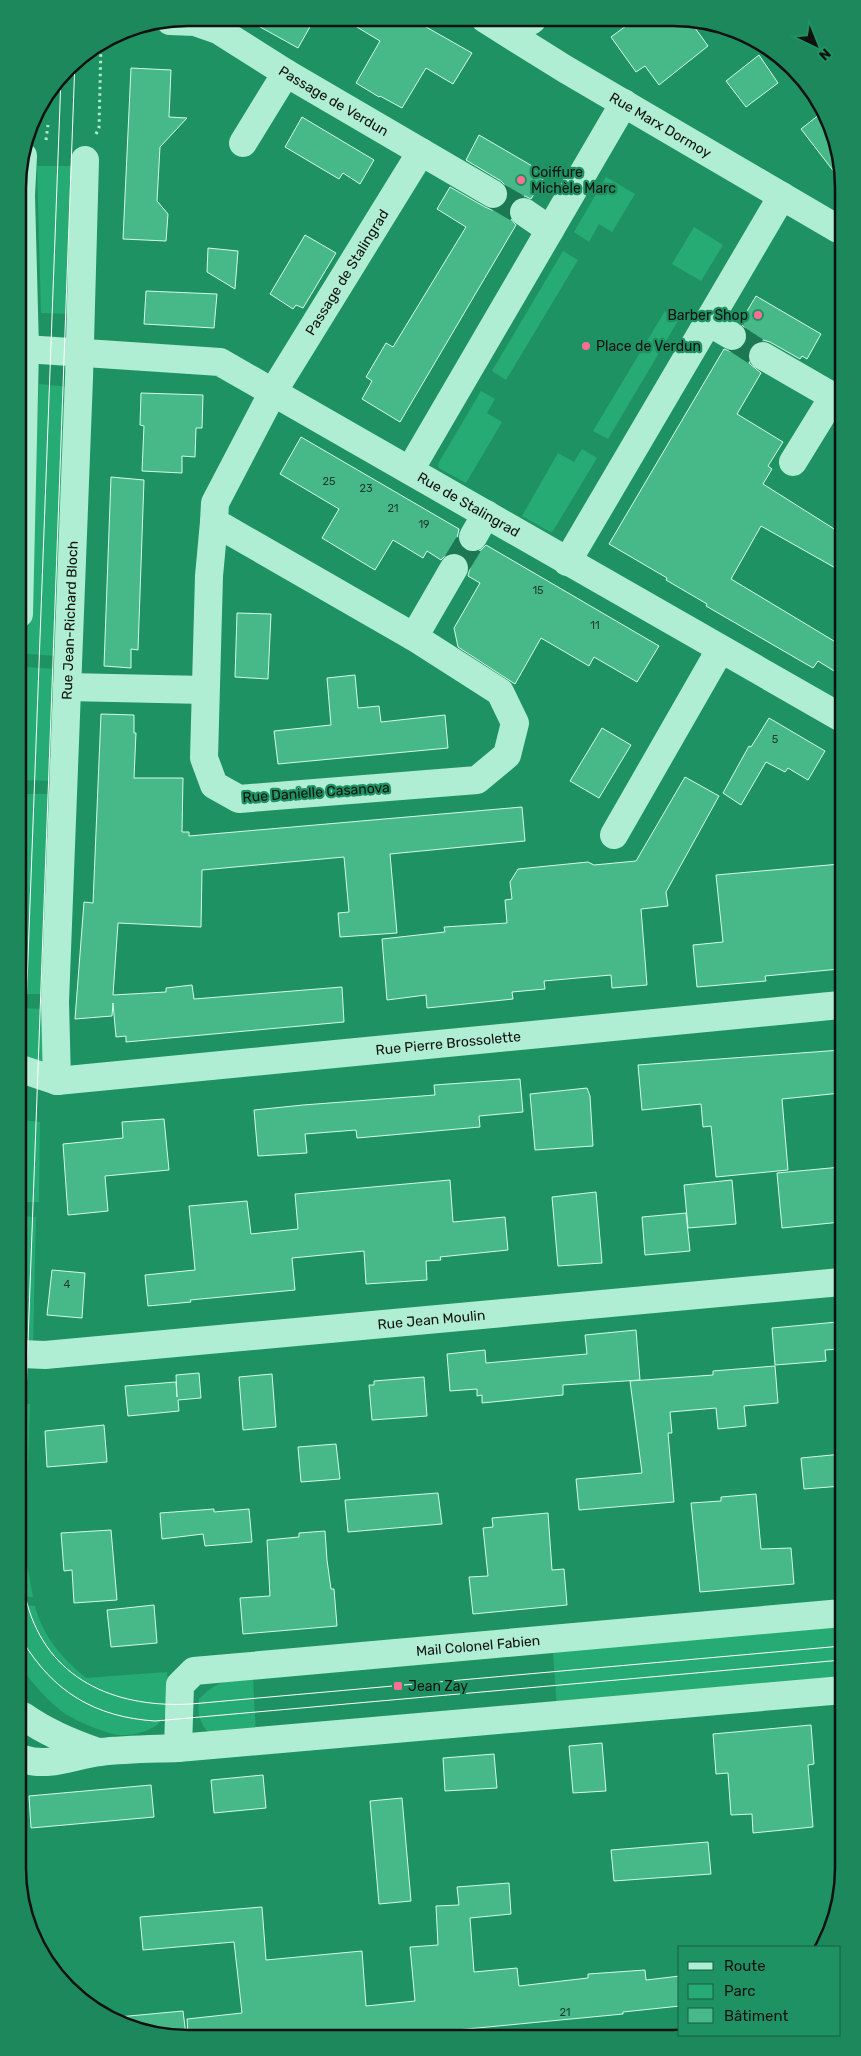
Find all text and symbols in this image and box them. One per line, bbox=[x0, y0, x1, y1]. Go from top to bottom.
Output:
north arrow bbox=[791, 20, 841, 70]
text: N bbox=[815, 44, 834, 64]
street label: Passage de Verdun bbox=[275, 63, 391, 140]
street label: Rue Marx Dormoy bbox=[606, 89, 714, 162]
place label: Coiffure Michèle Marc bbox=[531, 164, 616, 197]
marker: Coiffure Michèle Marc bbox=[515, 174, 527, 186]
street label: Passage de Stalingrad bbox=[302, 206, 393, 339]
place label: Barber Shop bbox=[667, 307, 748, 324]
marker: Barber Shop bbox=[752, 309, 764, 321]
place label: Place de Verdun bbox=[596, 338, 701, 355]
marker: Place de Verdun bbox=[580, 340, 592, 352]
street label: Rue de Stalingrad bbox=[414, 469, 523, 541]
house number: 25 bbox=[323, 475, 336, 488]
house number: 23 bbox=[359, 482, 373, 495]
house number: 21 bbox=[387, 502, 399, 515]
house number: 19 bbox=[418, 518, 430, 531]
street label: Rue Jean-Richard Bloch bbox=[59, 540, 82, 700]
house number: 15 bbox=[532, 584, 544, 597]
house number: 11 bbox=[590, 619, 600, 632]
house number: 5 bbox=[772, 733, 779, 746]
street label: Rue Danielle Casanova bbox=[242, 779, 390, 806]
street label: Rue Pierre Brossolette bbox=[375, 1028, 522, 1059]
house number: 4 bbox=[64, 1278, 71, 1291]
street label: Rue Jean Moulin bbox=[377, 1307, 486, 1333]
street label: Mail Colonel Fabien bbox=[415, 1632, 541, 1660]
place label: Jean Zay bbox=[408, 1678, 468, 1695]
marker: Jean Zay bbox=[392, 1680, 404, 1692]
legend bbox=[678, 1946, 841, 2036]
text: Route bbox=[724, 1957, 766, 1975]
text: Parc bbox=[724, 1982, 756, 2000]
house number: 21 bbox=[559, 2006, 571, 2019]
text: Bâtiment bbox=[724, 2007, 788, 2025]

